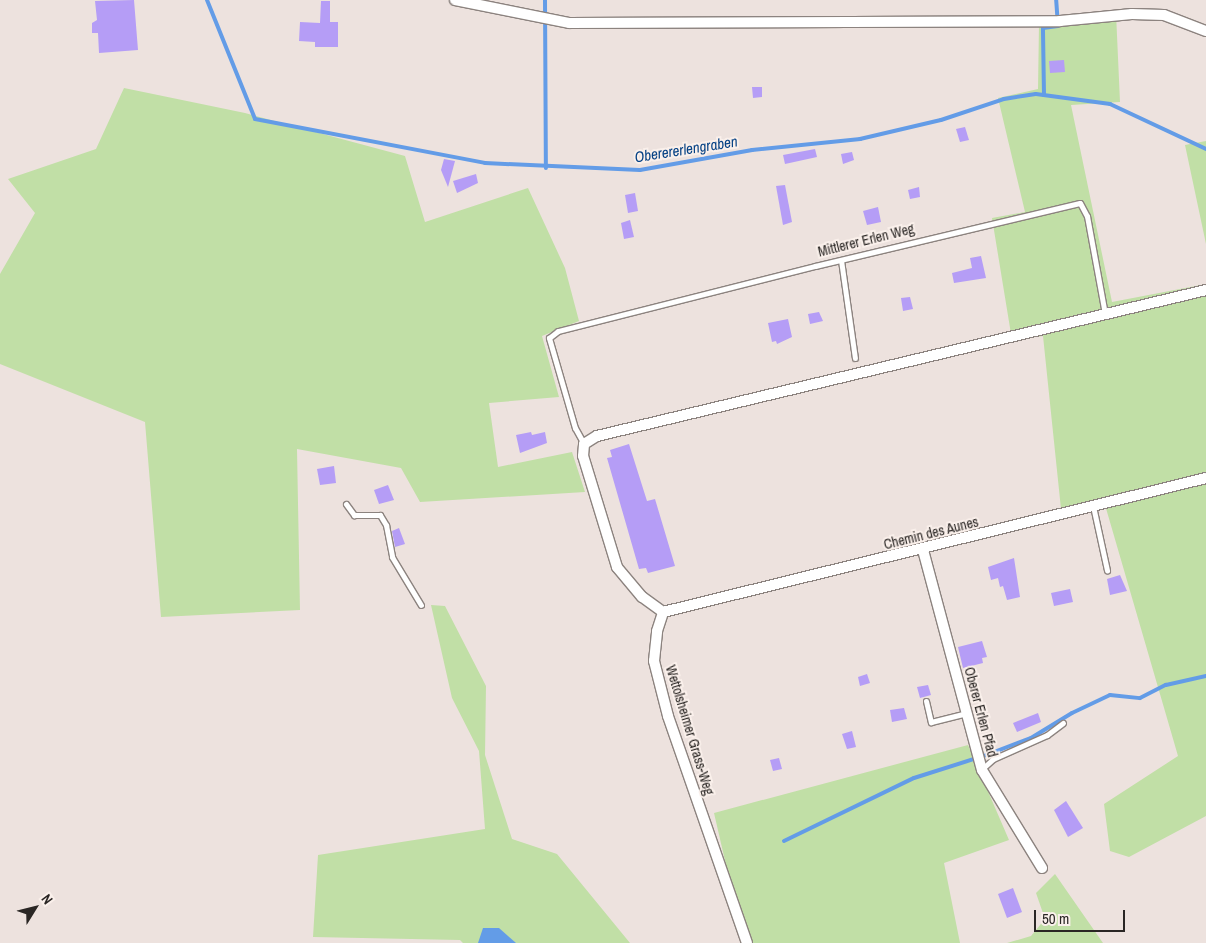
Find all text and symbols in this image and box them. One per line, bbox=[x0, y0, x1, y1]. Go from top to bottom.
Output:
water label: Oberererlengraben bbox=[633, 132, 739, 166]
street label: Mittlerer Erlen Weg bbox=[816, 220, 916, 260]
street label: Chemin des Aunes bbox=[882, 513, 980, 553]
street label: Wettolsheimer Grass-Weg bbox=[662, 663, 718, 797]
street label: Oberer Erlen Pfad bbox=[961, 665, 1001, 759]
north arrow bbox=[10, 883, 60, 933]
text: N bbox=[37, 891, 57, 908]
scale bar bbox=[1036, 900, 1127, 932]
text: 50 m bbox=[1042, 908, 1069, 929]

